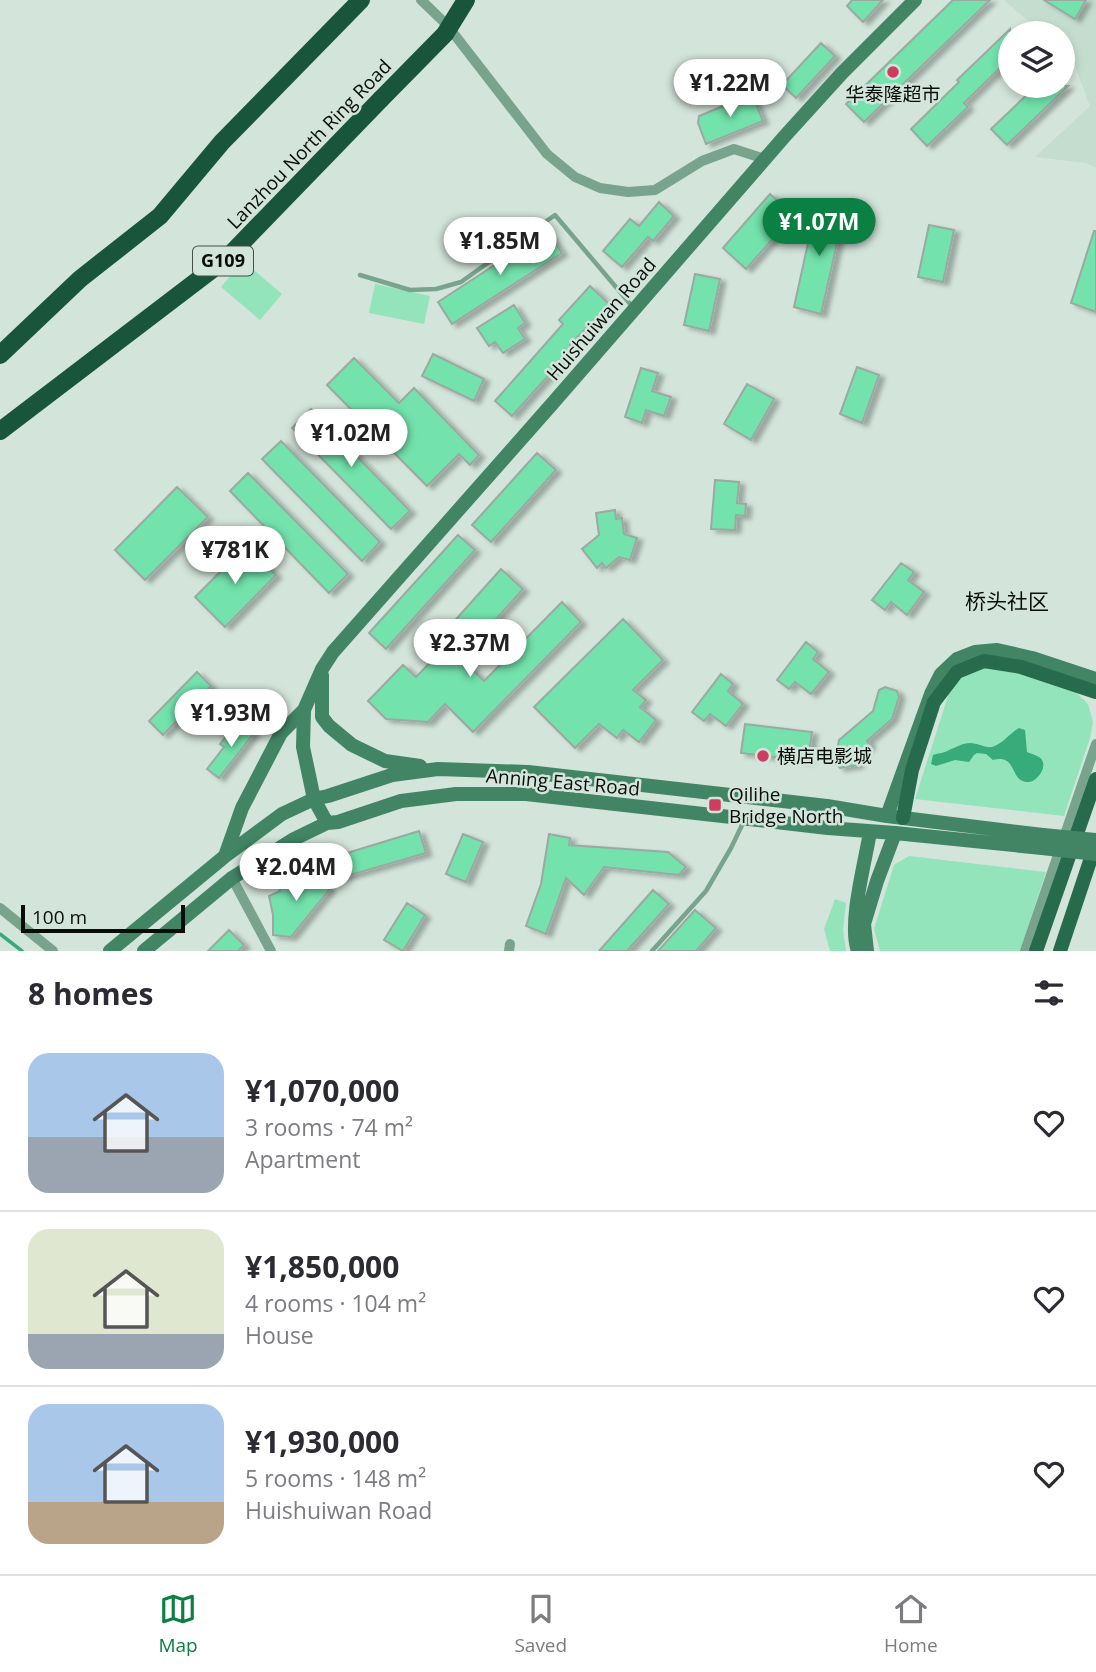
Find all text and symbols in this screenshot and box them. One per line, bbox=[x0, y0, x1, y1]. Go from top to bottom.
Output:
map controls bbox=[998, 21, 1075, 98]
button: layers bbox=[998, 21, 1075, 98]
street label: Lanzhou North Ring Road bbox=[221, 54, 397, 234]
pin: ¥1.22M bbox=[673, 60, 787, 119]
marker: 华泰隆超市 bbox=[885, 64, 901, 80]
text: ¥1.22M bbox=[690, 66, 770, 98]
place label: 华泰隆超市 bbox=[845, 81, 941, 107]
pin: ¥1.07M bbox=[762, 198, 876, 258]
text: ¥1.07M bbox=[779, 205, 859, 237]
pin: ¥1.85M bbox=[443, 218, 557, 277]
text: ¥1.85M bbox=[460, 224, 540, 256]
road number: G109 bbox=[193, 246, 253, 276]
street label: Huishuiwan Road bbox=[540, 252, 662, 386]
pin: ¥1.02M bbox=[294, 410, 408, 469]
text: ¥1.02M bbox=[311, 416, 391, 448]
pin: ¥781K bbox=[186, 526, 284, 586]
text: ¥781K bbox=[201, 533, 269, 565]
district label: 桥头社区 bbox=[965, 587, 1049, 615]
pin: ¥2.37M bbox=[413, 620, 527, 679]
text: ¥2.37M bbox=[430, 626, 510, 658]
pin: ¥1.93M bbox=[174, 690, 288, 749]
text: ¥1.93M bbox=[191, 696, 271, 728]
place label: 横店电影城 bbox=[777, 743, 872, 769]
marker: 横店电影城 bbox=[755, 748, 771, 764]
street label: Anning East Road bbox=[485, 762, 641, 802]
place label: Qilihe Bridge North bbox=[729, 781, 843, 829]
marker: Qilihe Bridge North bbox=[707, 797, 723, 813]
pin: ¥2.04M bbox=[239, 844, 353, 903]
text: ¥2.04M bbox=[256, 850, 336, 882]
scale bar bbox=[21, 902, 186, 934]
text: 100 m bbox=[32, 904, 87, 930]
text: 8 homes bbox=[28, 973, 153, 1014]
icon: filters bbox=[1030, 974, 1068, 1012]
text: ¥1,070,000 bbox=[245, 1070, 399, 1111]
icon: home bbox=[84, 1081, 168, 1165]
icon: heart bbox=[1030, 1104, 1068, 1142]
text: 3 rooms · 74 m² bbox=[245, 1111, 413, 1143]
text: Apartment bbox=[245, 1143, 361, 1175]
text: ¥1,850,000 bbox=[245, 1246, 399, 1287]
icon: home bbox=[84, 1257, 168, 1341]
icon: heart bbox=[1030, 1280, 1068, 1318]
text: 4 rooms · 104 m² bbox=[245, 1287, 426, 1319]
text: House bbox=[245, 1319, 314, 1351]
text: ¥1,930,000 bbox=[245, 1421, 399, 1462]
icon: home bbox=[84, 1432, 168, 1516]
icon: heart bbox=[1030, 1455, 1068, 1493]
text: 5 rooms · 148 m² bbox=[245, 1462, 426, 1494]
text: Huishuiwan Road bbox=[245, 1494, 432, 1526]
tab: Map bbox=[158, 1590, 198, 1658]
tab: Saved bbox=[514, 1590, 567, 1658]
tab: Home bbox=[884, 1590, 938, 1658]

